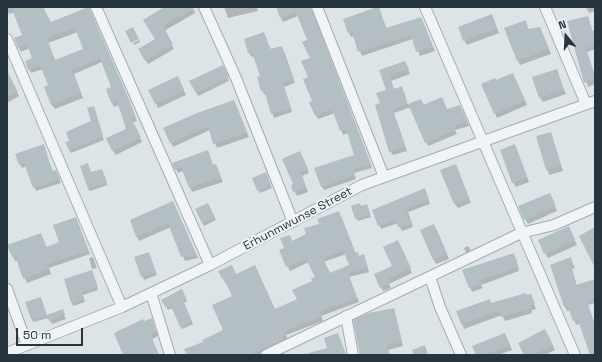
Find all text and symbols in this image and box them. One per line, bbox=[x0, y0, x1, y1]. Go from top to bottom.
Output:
north arrow bbox=[546, 16, 586, 56]
text: N bbox=[557, 17, 568, 32]
street label: Erhunmwunse Street bbox=[241, 184, 355, 254]
scale bar bbox=[18, 320, 85, 346]
text: 50 m bbox=[23, 327, 51, 343]

